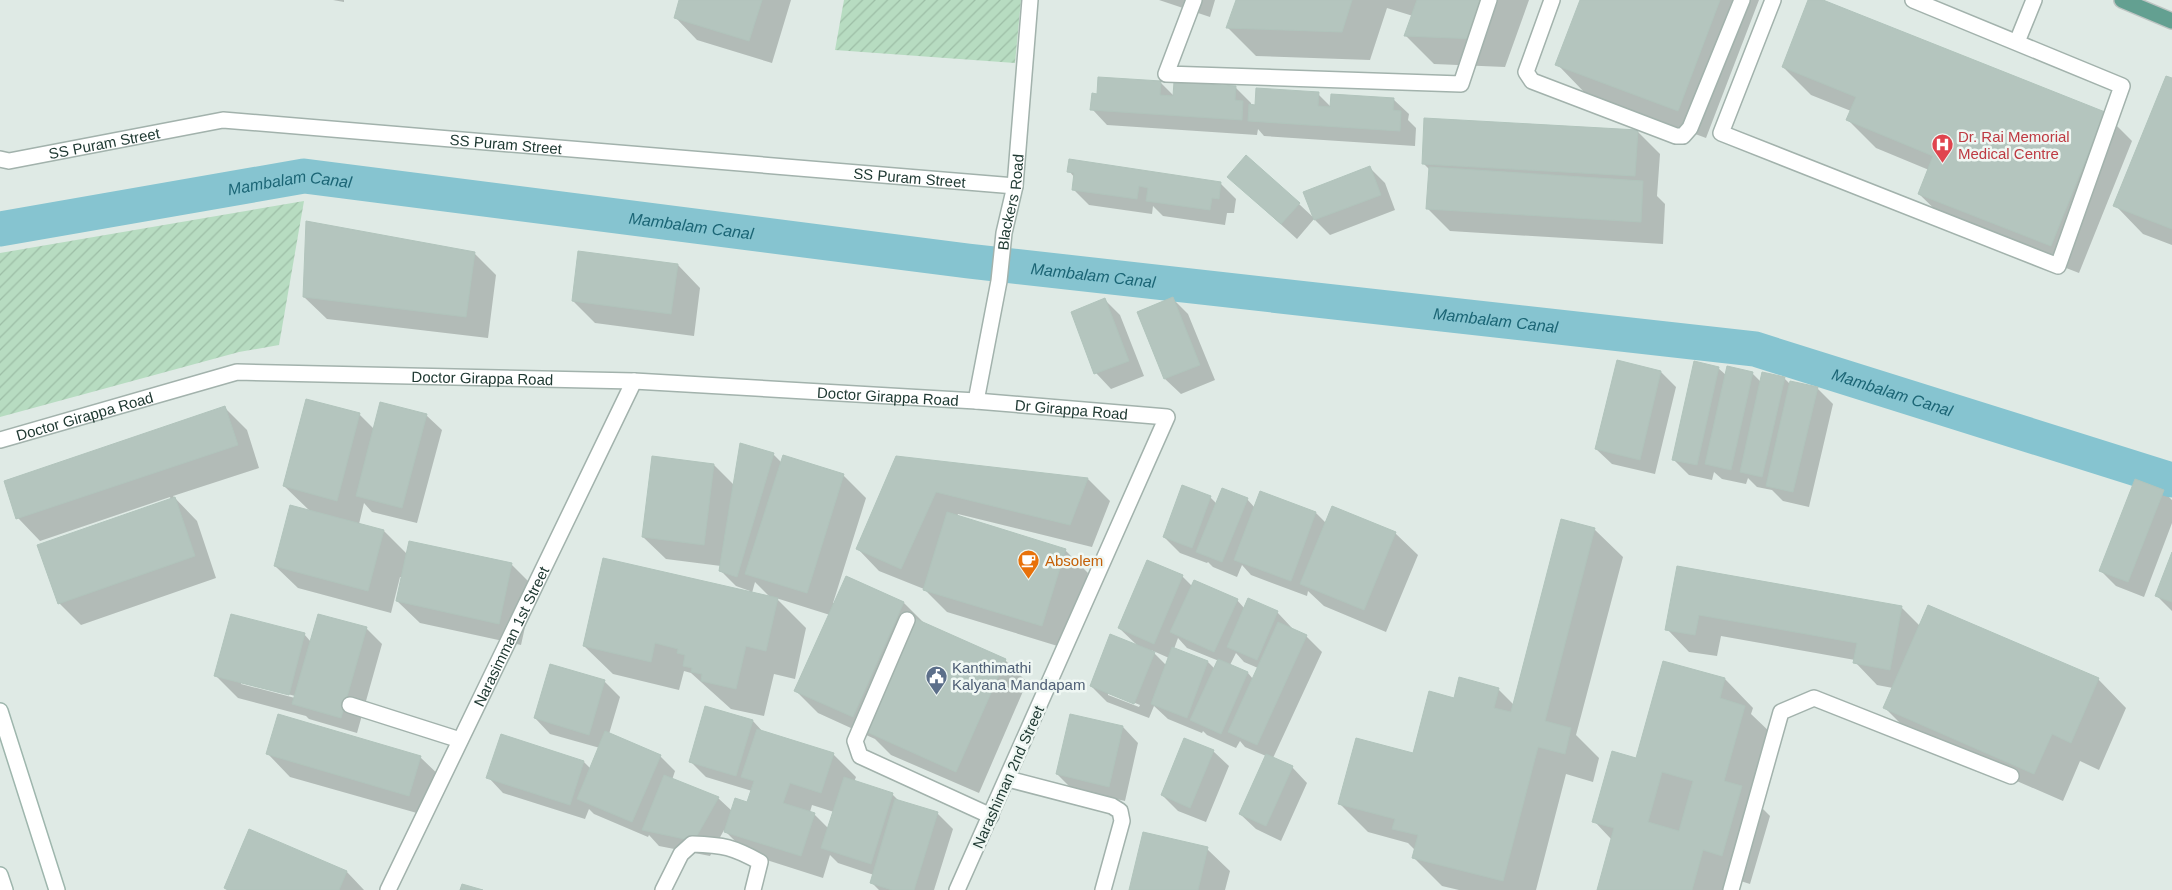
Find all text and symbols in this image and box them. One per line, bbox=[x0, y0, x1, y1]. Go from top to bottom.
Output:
street label: SS Puram Street bbox=[47, 124, 162, 162]
place label: Dr. Rai Memorial Medical Centre bbox=[1958, 128, 2070, 162]
street label: SS Puram Street bbox=[449, 130, 564, 157]
hospital icon: Dr. Rai Memorial Medical Centre bbox=[1930, 133, 1954, 164]
street label: Blackers Road bbox=[994, 153, 1026, 251]
street label: SS Puram Street bbox=[853, 164, 967, 190]
water label: Mambalam Canal bbox=[226, 167, 353, 198]
water label: Mambalam Canal bbox=[628, 209, 755, 242]
water label: Mambalam Canal bbox=[1030, 260, 1157, 290]
water label: Mambalam Canal bbox=[1432, 305, 1559, 335]
water label: Mambalam Canal bbox=[1830, 365, 1955, 419]
street label: Doctor Girappa Road bbox=[411, 367, 553, 388]
street label: Doctor Girappa Road bbox=[817, 383, 959, 408]
street label: Doctor Girappa Road bbox=[14, 388, 155, 443]
street label: Dr Girappa Road bbox=[1014, 396, 1129, 422]
cafe icon: Absolem bbox=[1017, 548, 1041, 579]
place label: Absolem bbox=[1045, 552, 1103, 569]
street label: Narasimman 1st Street bbox=[470, 563, 552, 709]
place label: Kanthimathi Kalyana Mandapam bbox=[952, 659, 1085, 693]
public building icon: Kanthimathi Kalyana Mandapam bbox=[924, 664, 948, 695]
street label: Narashiman 2nd Street bbox=[969, 702, 1047, 851]

